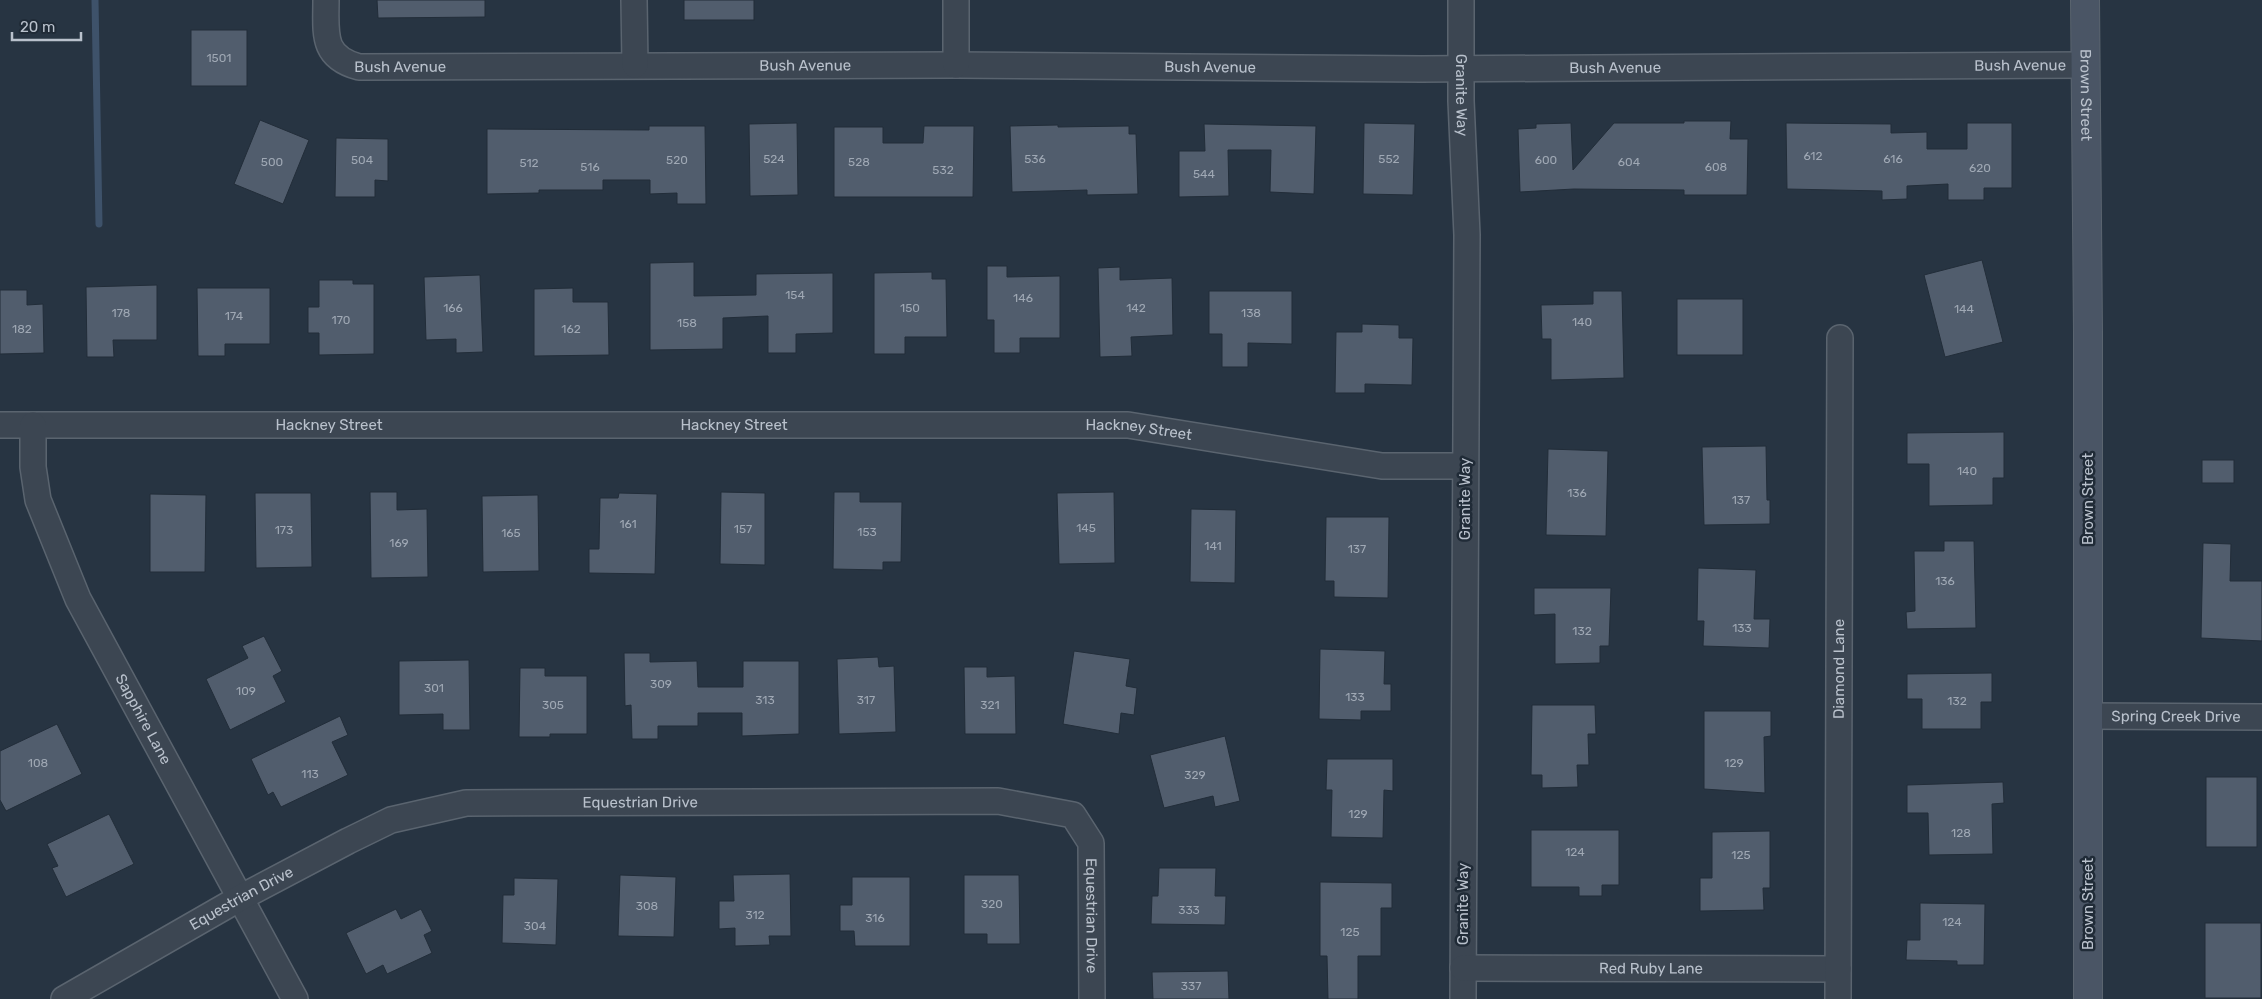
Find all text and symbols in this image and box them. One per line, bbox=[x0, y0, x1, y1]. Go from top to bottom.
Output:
scale bar bbox=[12, 10, 81, 42]
text: 20 m bbox=[20, 18, 55, 36]
street label: Brown Street bbox=[2076, 49, 2095, 141]
house number: 1501 bbox=[206, 51, 232, 65]
street label: Granite Way bbox=[1452, 54, 1472, 137]
street label: Bush Avenue bbox=[759, 56, 851, 75]
street label: Bush Avenue bbox=[1974, 56, 2066, 75]
street label: Bush Avenue bbox=[354, 58, 446, 76]
street label: Bush Avenue bbox=[1164, 58, 1256, 77]
street label: Bush Avenue bbox=[1569, 59, 1661, 77]
house number: 612 bbox=[1803, 149, 1823, 163]
house number: 524 bbox=[763, 152, 785, 166]
house number: 536 bbox=[1024, 152, 1046, 166]
house number: 552 bbox=[1378, 152, 1400, 166]
house number: 616 bbox=[1883, 152, 1903, 166]
house number: 504 bbox=[351, 153, 374, 167]
house number: 520 bbox=[666, 153, 688, 167]
house number: 600 bbox=[1535, 153, 1557, 167]
house number: 500 bbox=[261, 155, 283, 169]
house number: 528 bbox=[848, 155, 870, 169]
house number: 604 bbox=[1618, 155, 1641, 169]
house number: 512 bbox=[519, 156, 539, 170]
house number: 516 bbox=[580, 160, 600, 174]
house number: 608 bbox=[1705, 160, 1727, 174]
house number: 620 bbox=[1969, 161, 1991, 175]
house number: 532 bbox=[932, 163, 954, 177]
house number: 544 bbox=[1193, 167, 1216, 181]
house number: 154 bbox=[785, 288, 805, 302]
house number: 146 bbox=[1013, 291, 1033, 305]
house number: 166 bbox=[443, 301, 463, 315]
house number: 150 bbox=[900, 301, 920, 315]
house number: 142 bbox=[1126, 301, 1146, 315]
house number: 144 bbox=[1954, 302, 1975, 316]
house number: 178 bbox=[112, 306, 130, 320]
house number: 138 bbox=[1241, 306, 1261, 320]
house number: 174 bbox=[225, 309, 244, 323]
house number: 170 bbox=[332, 313, 350, 327]
house number: 140 bbox=[1572, 315, 1592, 329]
house number: 158 bbox=[677, 316, 697, 330]
house number: 182 bbox=[12, 322, 32, 336]
house number: 162 bbox=[561, 322, 581, 336]
street label: Hackney Street bbox=[275, 416, 383, 434]
street label: Hackney Street bbox=[680, 416, 788, 434]
street label: Hackney Street bbox=[1085, 416, 1193, 444]
street label: Brown Street bbox=[2079, 453, 2097, 545]
street label: Granite Way bbox=[1456, 458, 1474, 540]
house number: 140 bbox=[1957, 464, 1977, 478]
house number: 136 bbox=[1567, 486, 1587, 500]
house number: 137 bbox=[1732, 493, 1750, 507]
house number: 161 bbox=[619, 517, 637, 531]
house number: 145 bbox=[1076, 521, 1096, 535]
house number: 157 bbox=[734, 522, 752, 536]
house number: 173 bbox=[275, 523, 293, 537]
house number: 153 bbox=[857, 525, 877, 539]
house number: 165 bbox=[501, 526, 521, 540]
house number: 169 bbox=[389, 536, 409, 550]
house number: 141 bbox=[1204, 539, 1222, 553]
house number: 137 bbox=[1348, 542, 1366, 556]
house number: 136 bbox=[1935, 574, 1955, 588]
street label: Diamond Lane bbox=[1830, 619, 1848, 719]
house number: 133 bbox=[1732, 621, 1752, 635]
house number: 132 bbox=[1572, 624, 1592, 638]
street label: Sapphire Lane bbox=[111, 671, 175, 768]
house number: 309 bbox=[650, 677, 672, 691]
house number: 301 bbox=[424, 681, 444, 695]
house number: 109 bbox=[236, 684, 256, 698]
house number: 133 bbox=[1345, 690, 1365, 704]
house number: 313 bbox=[755, 693, 775, 707]
house number: 317 bbox=[857, 693, 875, 707]
house number: 132 bbox=[1947, 694, 1967, 708]
house number: 305 bbox=[542, 698, 564, 712]
house number: 321 bbox=[980, 698, 1000, 712]
street label: Spring Creek Drive bbox=[2111, 707, 2241, 726]
house number: 108 bbox=[28, 756, 48, 770]
house number: 129 bbox=[1724, 756, 1744, 770]
house number: 113 bbox=[301, 767, 319, 781]
house number: 329 bbox=[1184, 768, 1206, 782]
street label: Equestrian Drive bbox=[582, 793, 698, 812]
house number: 129 bbox=[1348, 807, 1368, 821]
house number: 128 bbox=[1951, 826, 1971, 840]
house number: 124 bbox=[1565, 845, 1585, 859]
house number: 125 bbox=[1731, 848, 1751, 862]
street label: Equestrian Drive bbox=[1082, 858, 1101, 973]
street label: Brown Street bbox=[2079, 858, 2097, 950]
street label: Equestrian Drive bbox=[186, 863, 296, 934]
street label: Granite Way bbox=[1454, 863, 1472, 945]
house number: 320 bbox=[981, 897, 1003, 911]
house number: 308 bbox=[636, 899, 658, 913]
house number: 333 bbox=[1178, 903, 1200, 917]
house number: 312 bbox=[745, 908, 765, 922]
house number: 316 bbox=[865, 911, 885, 925]
house number: 124 bbox=[1942, 915, 1962, 929]
house number: 304 bbox=[524, 919, 547, 933]
house number: 125 bbox=[1340, 925, 1360, 939]
street label: Red Ruby Lane bbox=[1599, 959, 1703, 978]
house number: 337 bbox=[1181, 979, 1201, 993]

